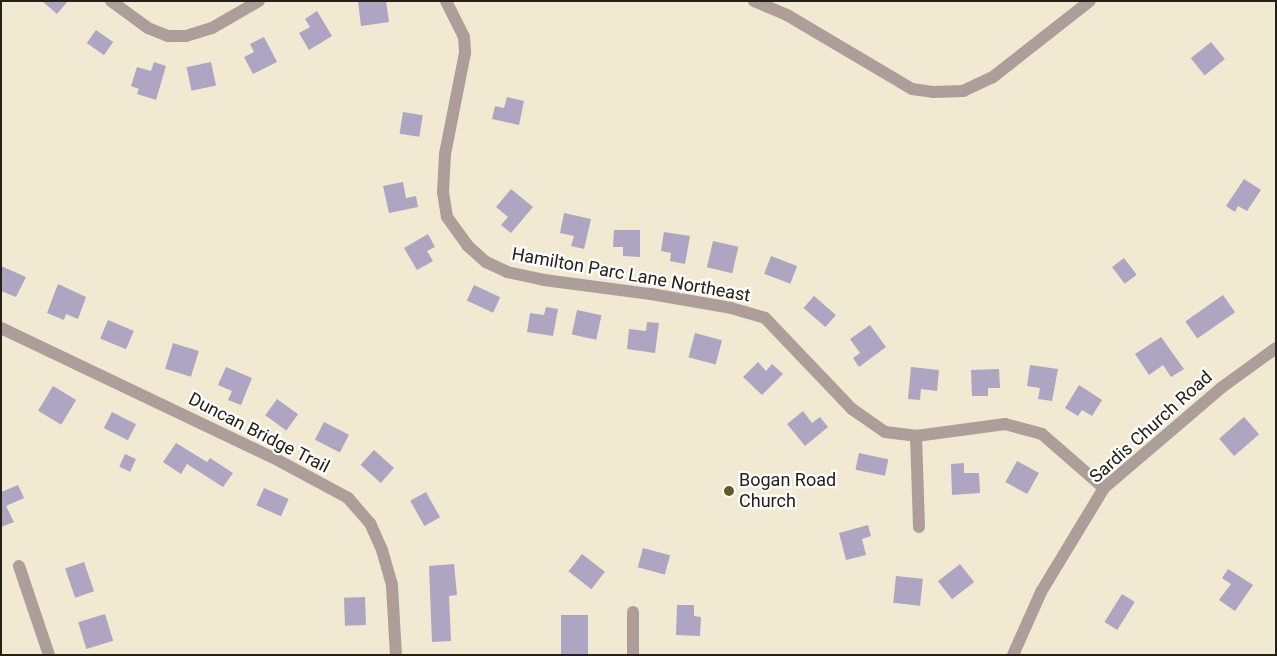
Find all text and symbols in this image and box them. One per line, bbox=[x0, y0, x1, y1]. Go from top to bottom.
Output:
street label: Hamilton Parc Lane Northeast bbox=[510, 243, 752, 307]
street label: Sardis Church Road bbox=[1085, 366, 1217, 488]
street label: Duncan Bridge Trail bbox=[185, 388, 333, 478]
place label: Bogan Road Church bbox=[739, 470, 836, 512]
marker: Bogan Road Church bbox=[723, 485, 735, 497]

